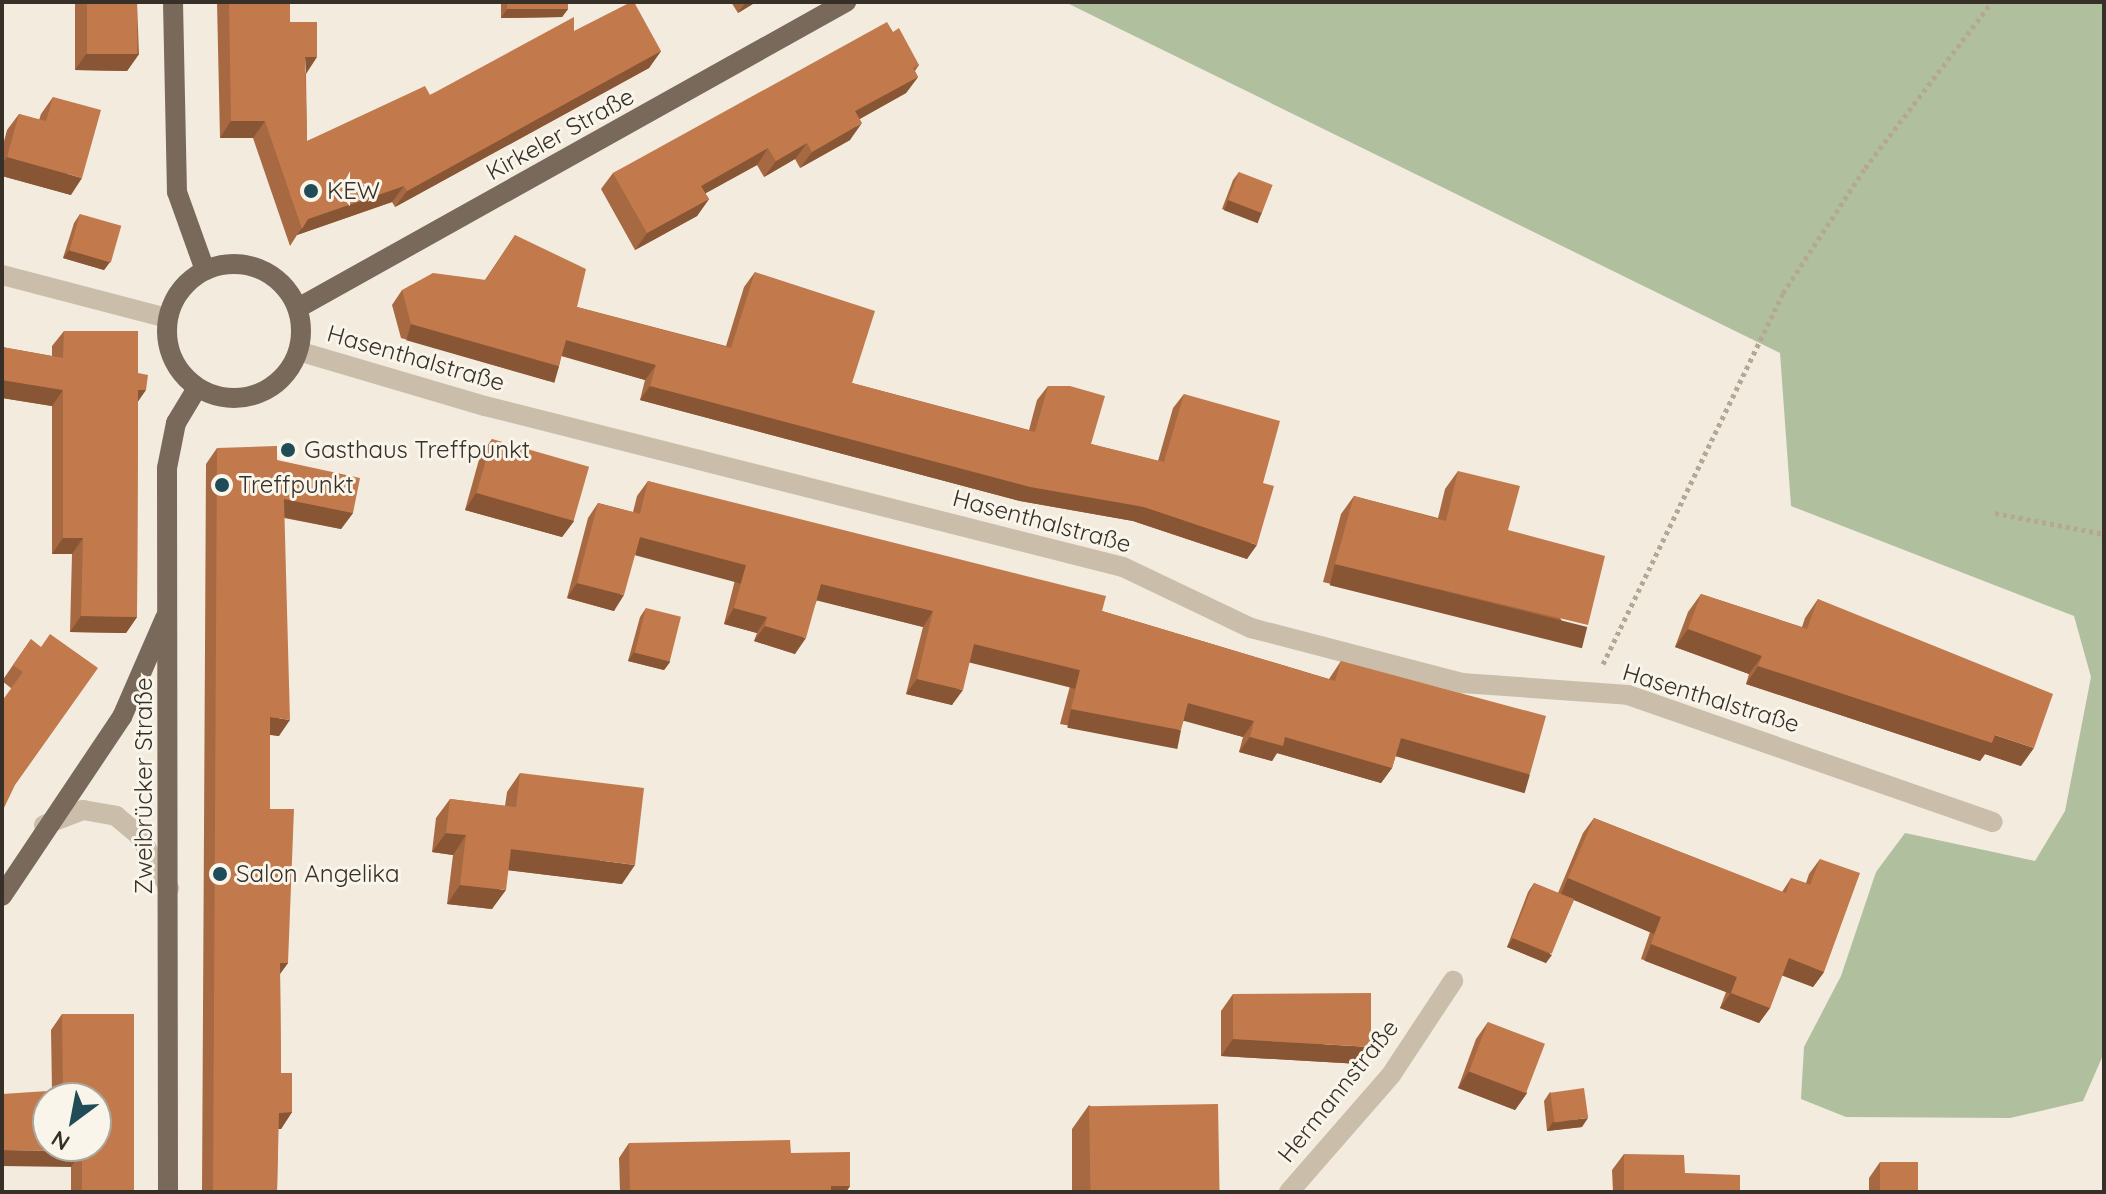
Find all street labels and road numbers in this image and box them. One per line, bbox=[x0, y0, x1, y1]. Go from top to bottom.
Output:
street label: Kirkeler Straße bbox=[481, 82, 639, 186]
street label: Hasenthalstraße bbox=[324, 319, 508, 397]
street label: Hasenthalstraße bbox=[950, 483, 1134, 559]
street label: Hasenthalstraße bbox=[1619, 657, 1803, 739]
street label: Zweibrücker Straße bbox=[130, 678, 158, 894]
street label: Hermannstraße bbox=[1272, 1014, 1404, 1168]

